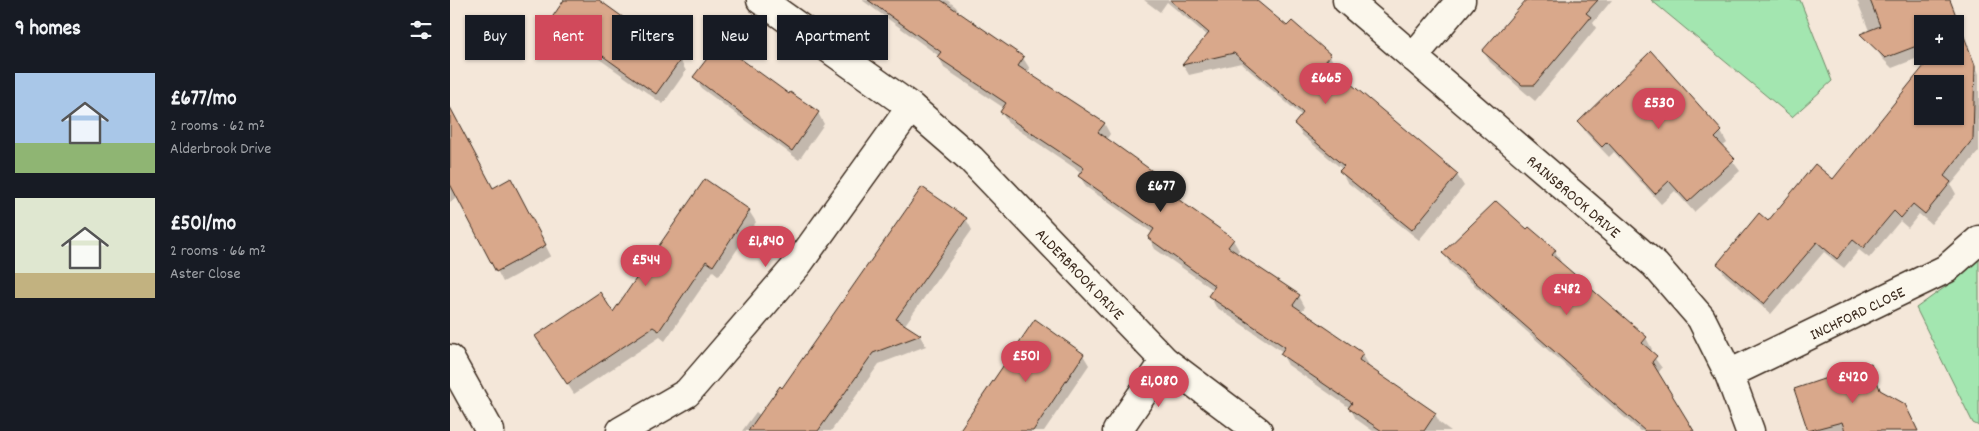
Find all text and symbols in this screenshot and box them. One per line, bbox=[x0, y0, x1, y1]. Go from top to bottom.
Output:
text: 9 homes bbox=[15, 15, 81, 45]
chip: Buy bbox=[465, 15, 525, 60]
chip: Rent bbox=[535, 15, 602, 60]
chip: Filters bbox=[612, 15, 693, 60]
chip: New bbox=[703, 15, 767, 60]
chip: Apartment bbox=[777, 15, 888, 60]
map controls bbox=[1914, 15, 1964, 125]
button: + bbox=[1914, 15, 1964, 65]
icon: filters bbox=[407, 16, 435, 44]
pin: £665 bbox=[1296, 62, 1356, 105]
text: £665 bbox=[1310, 67, 1342, 90]
button: − bbox=[1914, 75, 1964, 125]
text: £677/mo bbox=[170, 85, 237, 115]
pin: £530 bbox=[1629, 88, 1689, 130]
text: £530 bbox=[1643, 92, 1675, 115]
icon: home bbox=[55, 93, 115, 153]
text: 2 rooms · 62 m² bbox=[170, 115, 265, 138]
text: Alderbrook Drive bbox=[170, 138, 271, 161]
street label: RAINSBROOK DRIVE bbox=[1521, 151, 1625, 245]
pin: £677 bbox=[1131, 170, 1191, 213]
text: £677 bbox=[1147, 175, 1175, 198]
text: £501/mo bbox=[170, 210, 236, 240]
icon: home bbox=[55, 218, 115, 278]
street label: ALDERBROOK DRIVE bbox=[1029, 224, 1129, 327]
pin: £1,840 bbox=[725, 226, 807, 268]
text: £1,840 bbox=[748, 230, 784, 253]
text: 2 rooms · 66 m² bbox=[170, 240, 266, 263]
pin: £544 bbox=[616, 244, 676, 287]
text: £544 bbox=[632, 249, 660, 272]
text: Aster Close bbox=[170, 263, 241, 286]
pin: £482 bbox=[1537, 274, 1597, 316]
text: £482 bbox=[1553, 278, 1581, 301]
street label: INCHFORD CLOSE bbox=[1807, 281, 1910, 347]
pin: £501 bbox=[996, 340, 1056, 383]
text: £501 bbox=[1012, 345, 1040, 368]
pin: £420 bbox=[1823, 362, 1883, 404]
pin: £1,080 bbox=[1118, 366, 1200, 408]
text: £420 bbox=[1838, 366, 1868, 389]
text: £1,080 bbox=[1140, 370, 1178, 393]

